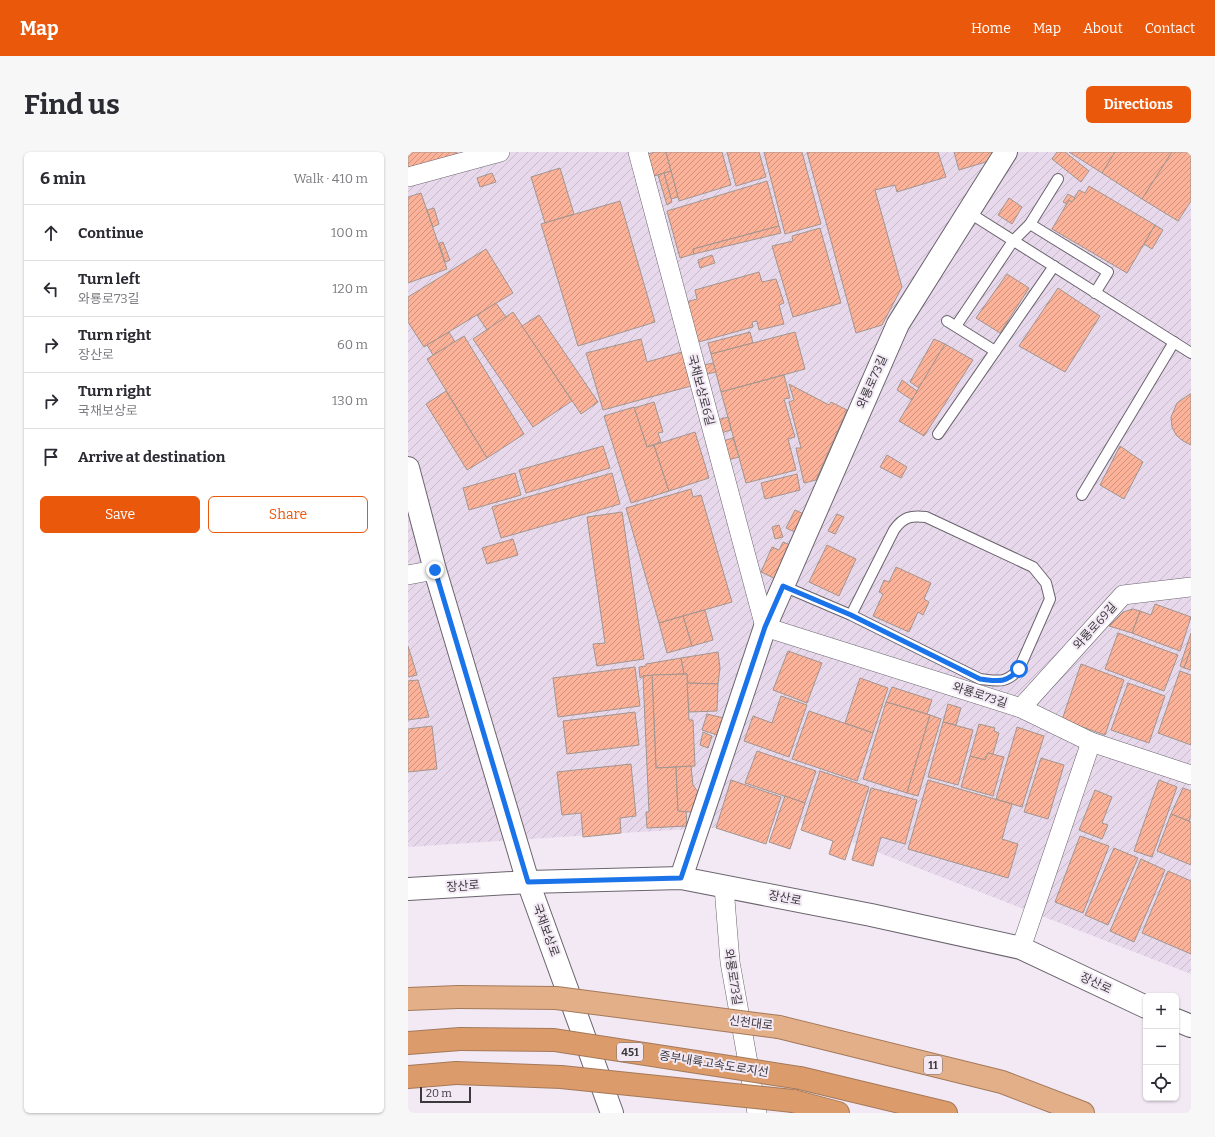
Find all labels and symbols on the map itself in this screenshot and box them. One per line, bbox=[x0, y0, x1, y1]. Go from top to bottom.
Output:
street label: 국채보상로6길 bbox=[685, 353, 717, 427]
street label: 와룡로73길 bbox=[854, 353, 890, 411]
route end bbox=[426, 561, 444, 579]
street label: 와룡로69길 bbox=[1070, 600, 1120, 652]
route start bbox=[1010, 660, 1028, 678]
street label: 와룡로73길 bbox=[951, 680, 1009, 710]
street label: 장산로 bbox=[446, 878, 480, 894]
street label: 장산로 bbox=[767, 888, 803, 908]
street label: 국채보상로 bbox=[530, 902, 562, 958]
street label: 와룡로73길 bbox=[722, 948, 744, 1006]
street label: 장산로 bbox=[1078, 970, 1114, 996]
street label: 신천대로 bbox=[728, 1013, 774, 1033]
road number: 451 bbox=[617, 1043, 643, 1061]
street label: 중부내륙고속도로지선 bbox=[658, 1048, 770, 1080]
road number: 11 bbox=[924, 1056, 942, 1074]
scale bar bbox=[420, 1085, 471, 1104]

